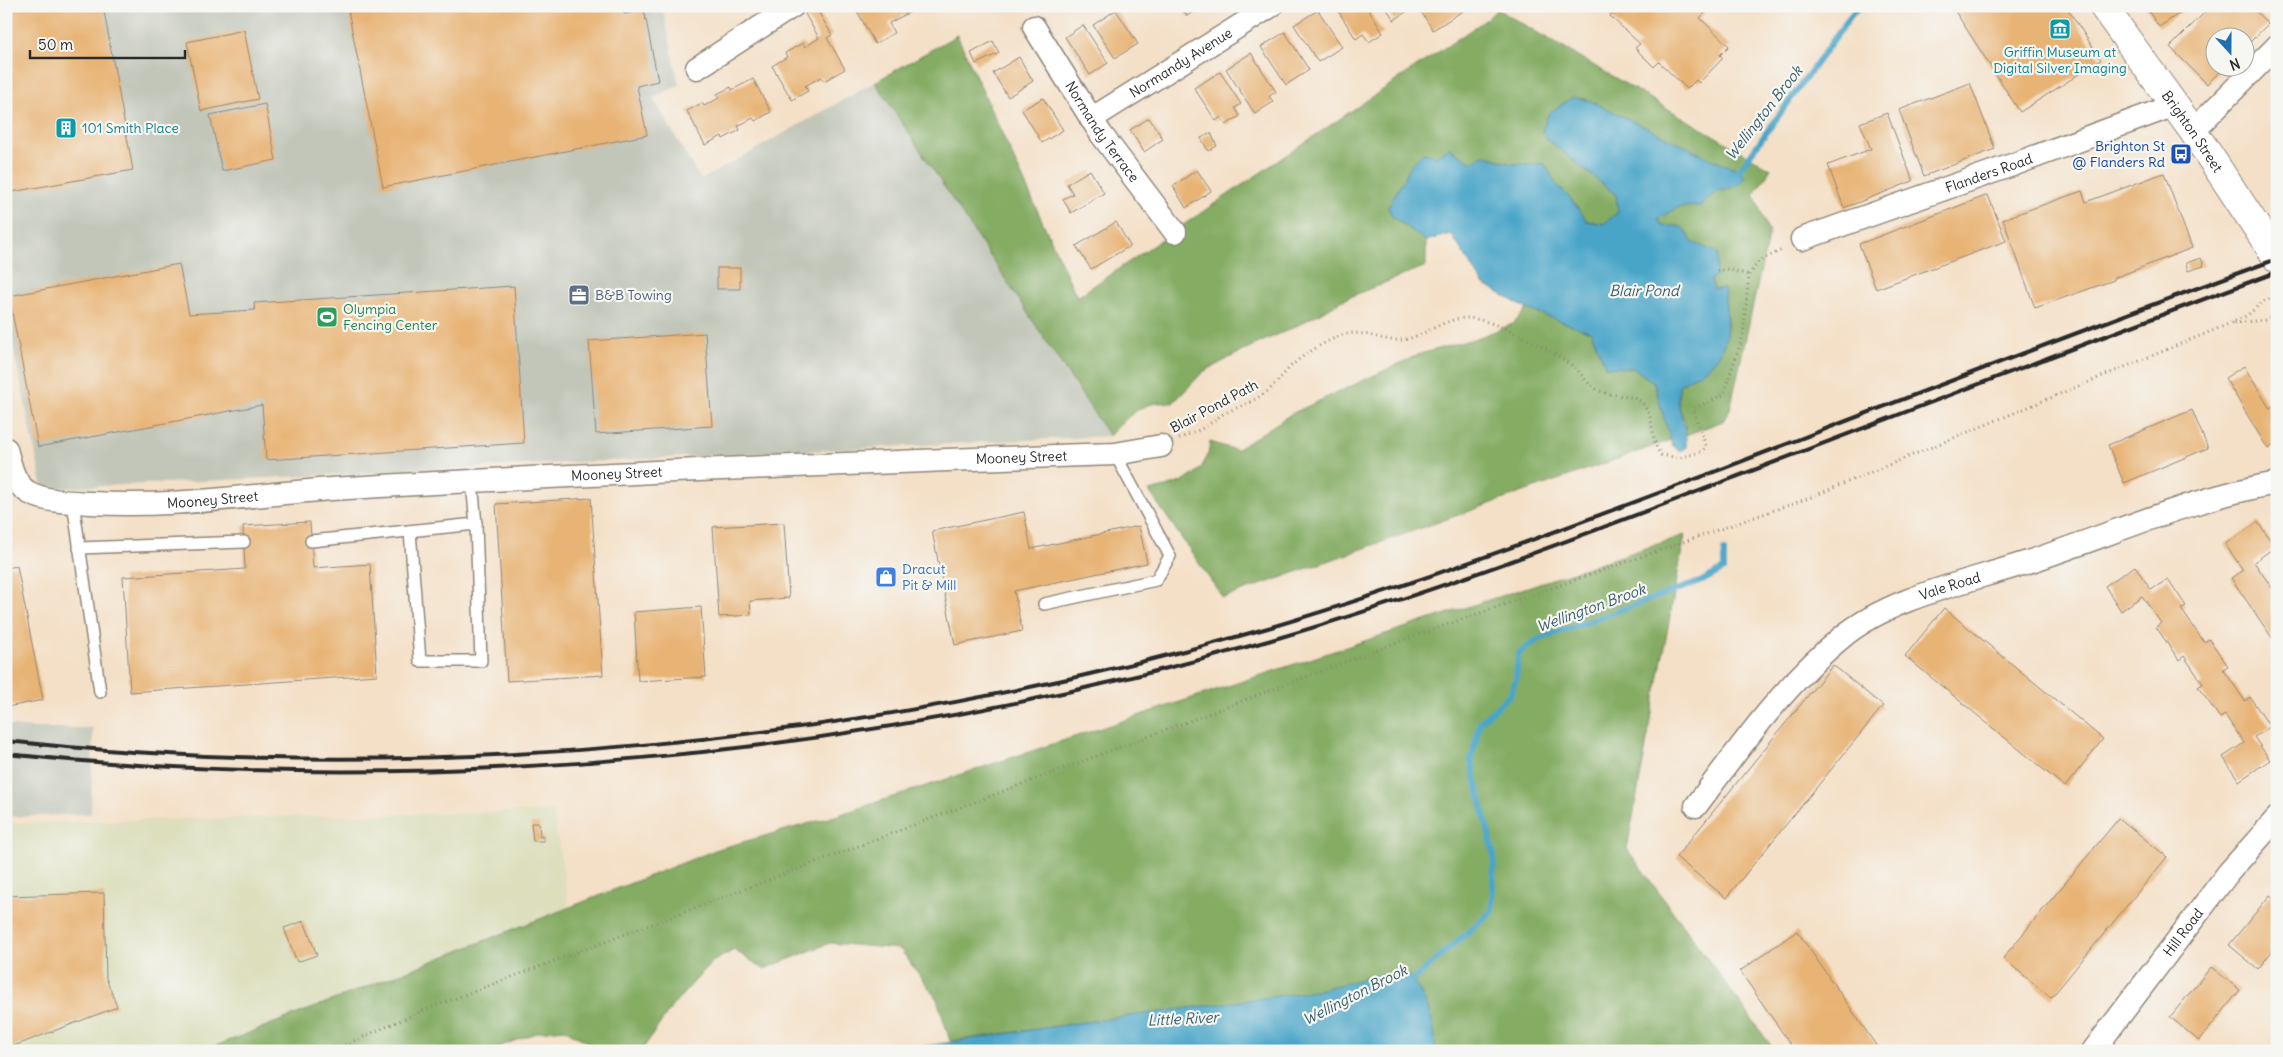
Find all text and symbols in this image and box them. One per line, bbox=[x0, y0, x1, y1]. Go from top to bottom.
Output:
museum icon: Griffin Museum at Digital Silver Imaging bbox=[2048, 17, 2072, 41]
street label: Normandy Avenue bbox=[1126, 24, 1236, 102]
scale bar bbox=[30, 28, 185, 60]
north arrow bbox=[2206, 28, 2256, 78]
text: 50 m bbox=[38, 35, 73, 54]
place label: Griffin Museum at Digital Silver Imaging bbox=[1993, 43, 2127, 77]
text: N bbox=[2227, 54, 2242, 74]
water label: Wellington Brook bbox=[1721, 61, 1807, 164]
street label: Normandy Terrace bbox=[1061, 78, 1143, 186]
street label: Brighton Street bbox=[2158, 87, 2227, 176]
building icon: 101 Smith Place bbox=[54, 116, 78, 140]
place label: 101 Smith Place bbox=[82, 119, 179, 137]
place label: Brighton St @ Flanders Rd bbox=[2072, 137, 2165, 171]
bus stop icon: Brighton St @ Flanders Rd bbox=[2169, 142, 2193, 166]
street label: Flanders Road bbox=[1943, 149, 2035, 197]
water label: Blair Pond bbox=[1609, 281, 1681, 300]
office icon: B&B Towing bbox=[567, 283, 591, 307]
place label: B&B Towing bbox=[595, 286, 672, 304]
place label: Olympia Fencing Center bbox=[343, 300, 438, 334]
sports icon: Olympia Fencing Center bbox=[315, 305, 339, 329]
street label: Blair Pond Path bbox=[1167, 375, 1261, 437]
street label: Mooney Street bbox=[975, 447, 1068, 468]
street label: Mooney Street bbox=[571, 463, 663, 485]
street label: Mooney Street bbox=[167, 487, 259, 512]
place label: Dracut Pit & Mill bbox=[902, 560, 956, 594]
shop icon: Dracut Pit & Mill bbox=[874, 565, 898, 589]
street label: Vale Road bbox=[1917, 568, 1983, 604]
water label: Wellington Brook bbox=[1534, 579, 1649, 636]
street label: Hill Road bbox=[2159, 905, 2207, 960]
water label: Wellington Brook bbox=[1300, 960, 1411, 1029]
water label: Little River bbox=[1147, 1007, 1221, 1030]

